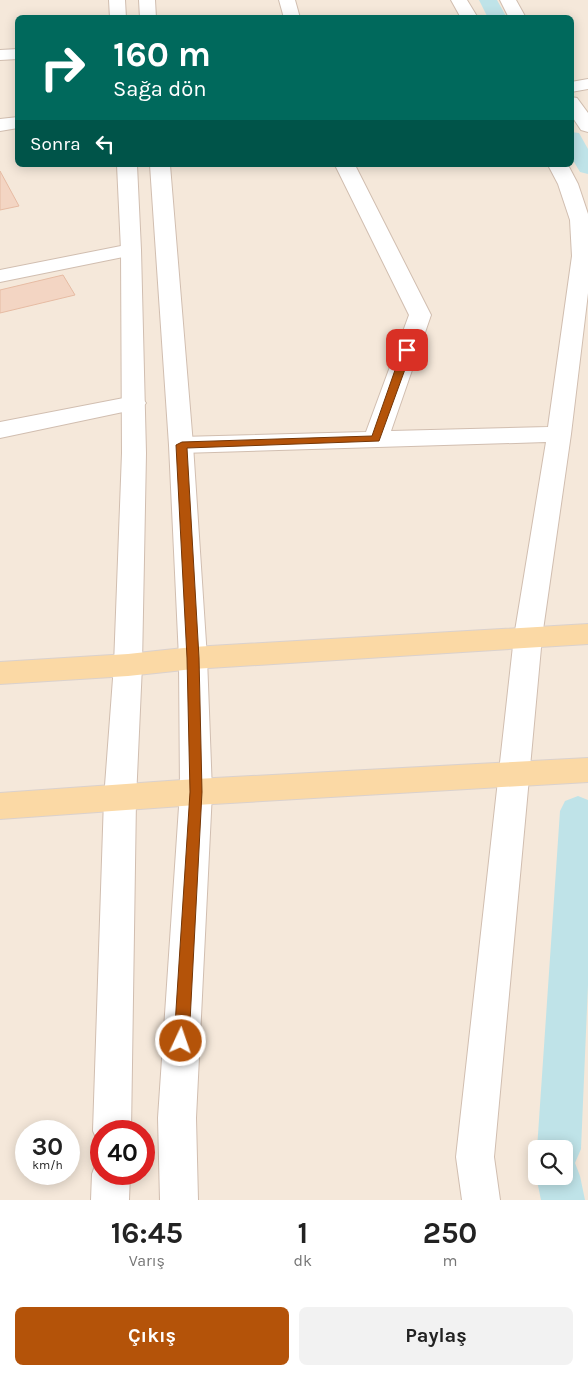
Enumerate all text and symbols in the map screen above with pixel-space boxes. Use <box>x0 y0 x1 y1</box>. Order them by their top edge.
text: 160 m <box>113 34 211 75</box>
icon: right <box>30 35 95 100</box>
text: Sağa dön <box>113 76 207 102</box>
icon: left <box>91 130 119 158</box>
text: Sonra <box>30 133 81 155</box>
pin <box>386 329 428 371</box>
icon: arrive <box>393 336 421 364</box>
position arrow <box>154 1014 206 1066</box>
speed limit sign: 40 <box>90 1120 155 1185</box>
text: 30 <box>32 1132 63 1161</box>
map controls <box>528 1140 573 1185</box>
button: search <box>528 1140 573 1185</box>
text: km/h <box>32 1158 63 1172</box>
text: 16:45 <box>111 1215 183 1251</box>
text: 1 <box>297 1215 308 1251</box>
text: 250 <box>423 1215 477 1251</box>
text: Varış <box>129 1251 165 1270</box>
text: dk <box>294 1251 312 1270</box>
text: m <box>443 1251 458 1270</box>
button: Çıkış <box>15 1307 289 1365</box>
button: Paylaş <box>299 1307 573 1365</box>

